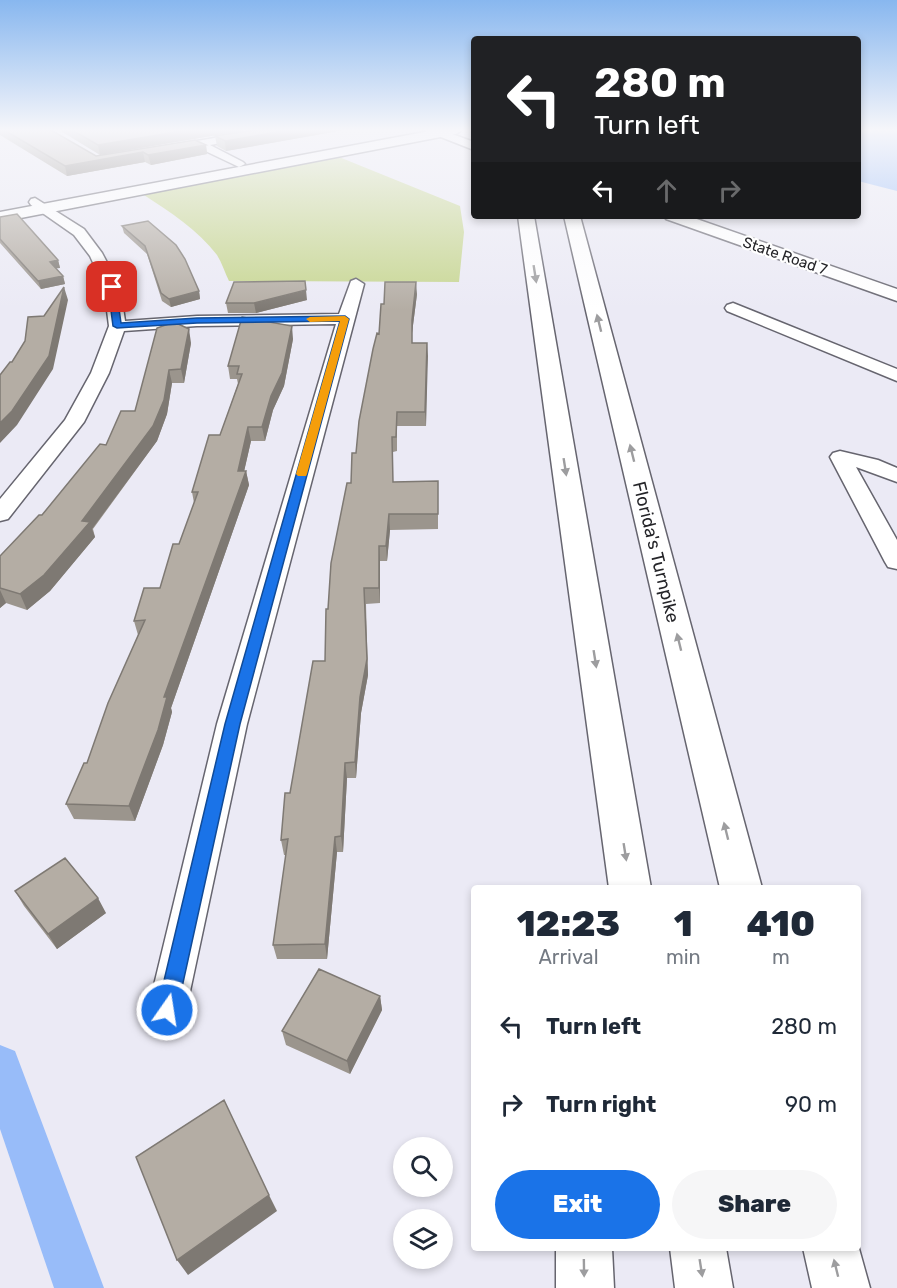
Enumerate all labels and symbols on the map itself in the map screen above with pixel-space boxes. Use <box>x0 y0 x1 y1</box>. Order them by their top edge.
street label: State Road 7 <box>740 233 830 279</box>
pin <box>86 261 137 312</box>
one-way arrow <box>531 264 540 283</box>
one-way arrow <box>594 314 604 333</box>
one-way arrow <box>626 444 636 462</box>
one-way arrow <box>561 457 570 476</box>
street label: Florida's Turnpike <box>628 479 684 625</box>
one-way arrow <box>674 633 683 651</box>
one-way arrow <box>591 650 600 669</box>
one-way arrow <box>721 822 731 840</box>
one-way arrow <box>620 843 629 862</box>
position arrow <box>135 978 199 1042</box>
one-way arrow <box>580 1259 589 1278</box>
one-way arrow <box>696 1259 705 1278</box>
one-way arrow <box>830 1259 840 1277</box>

